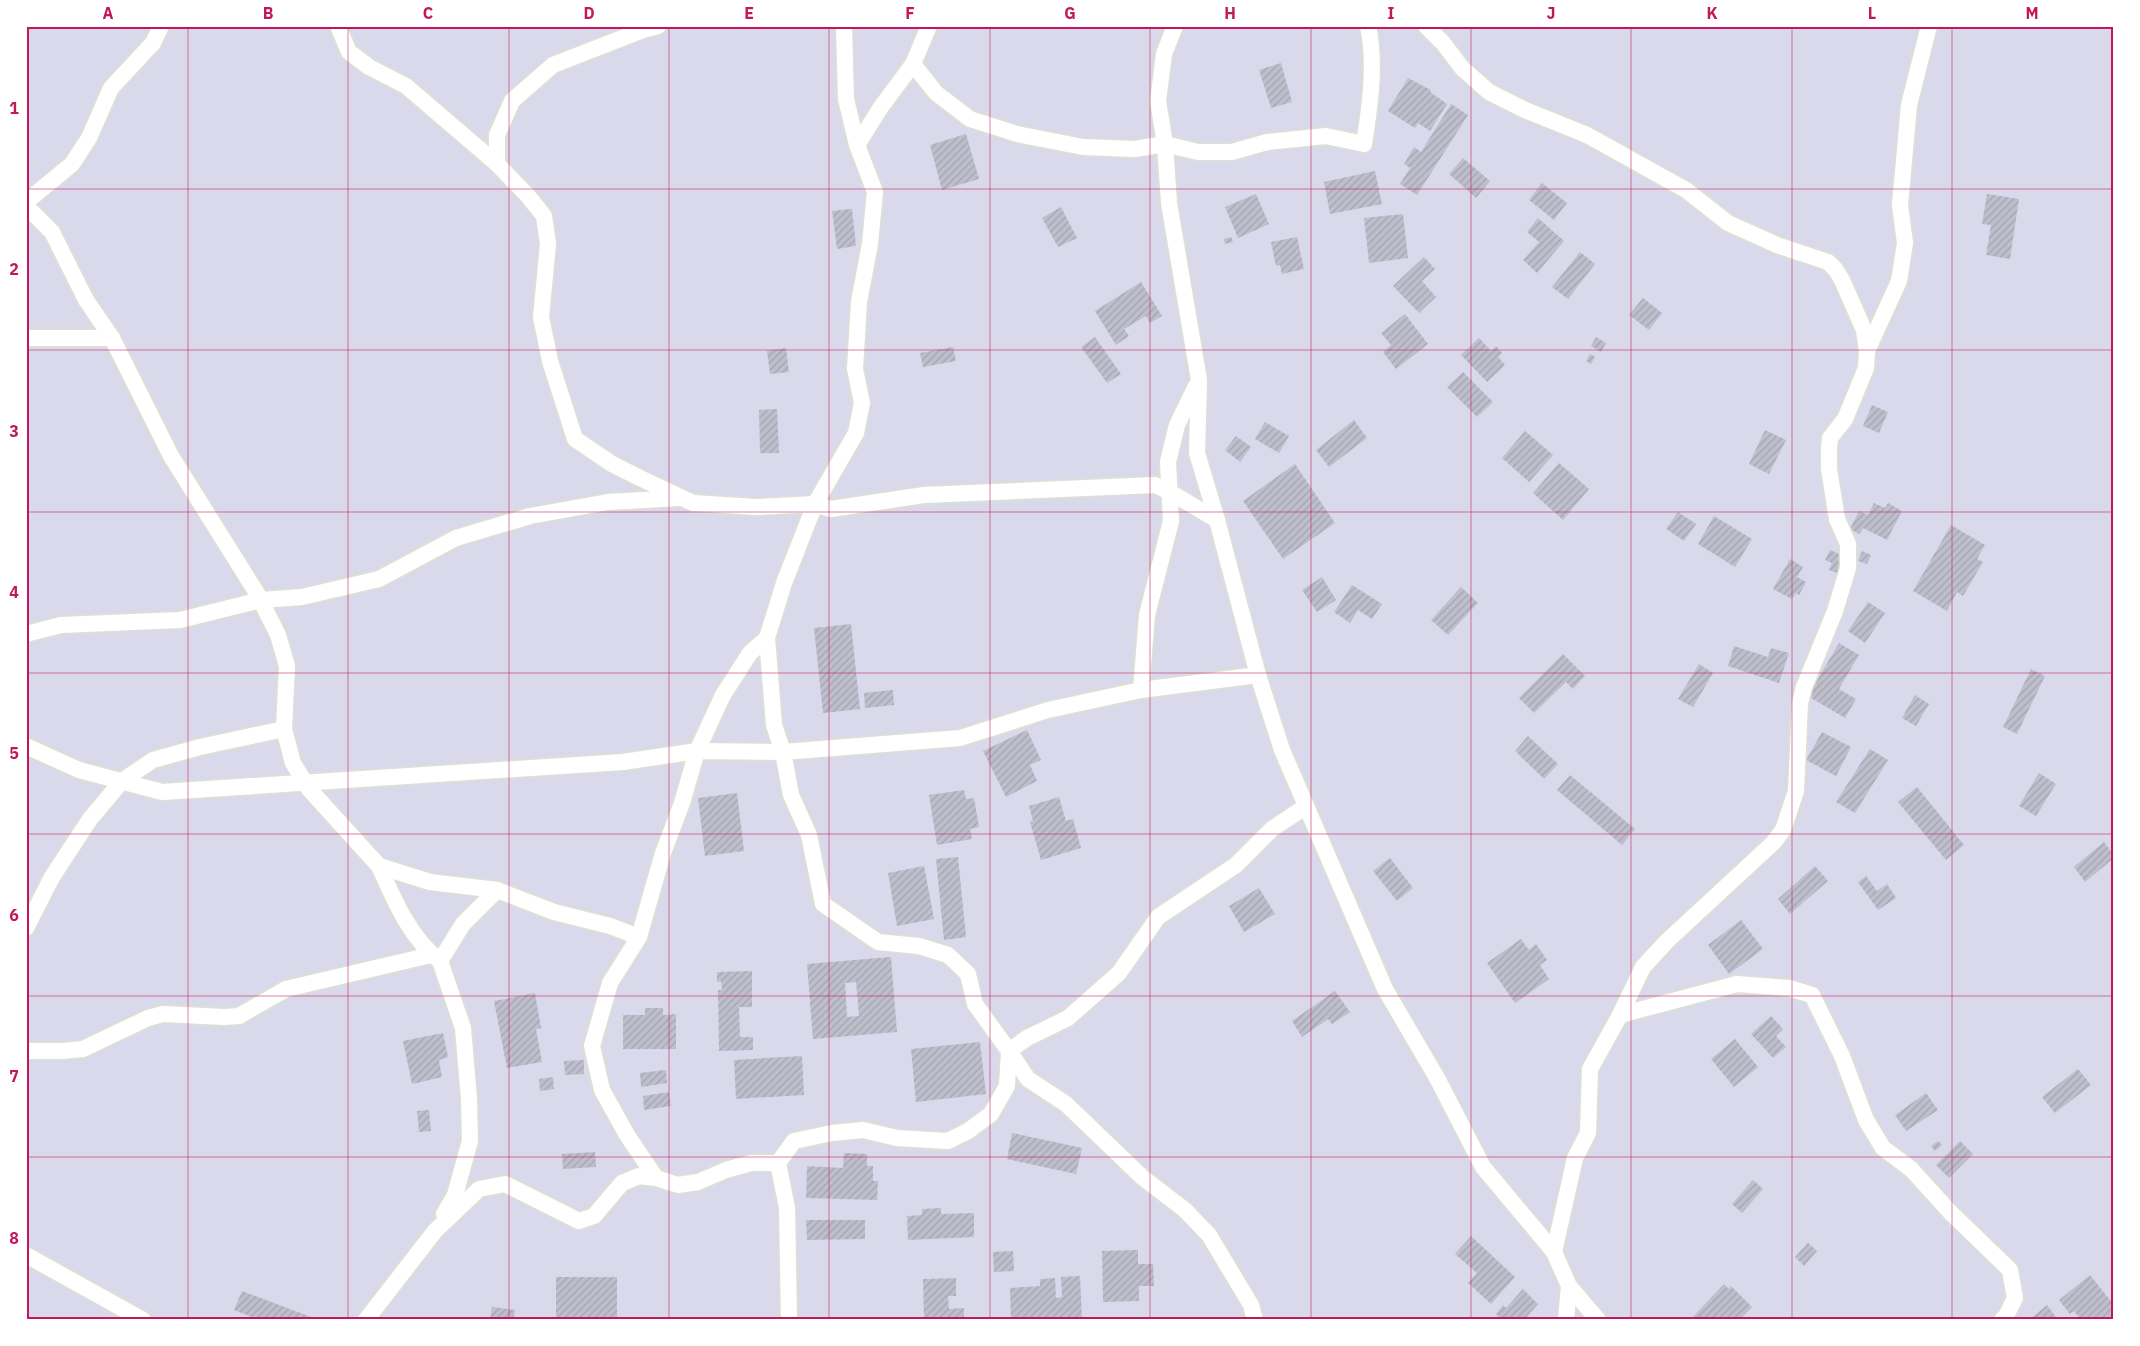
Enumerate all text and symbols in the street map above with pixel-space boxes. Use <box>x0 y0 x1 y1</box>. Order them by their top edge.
text: A <box>103 3 114 23</box>
text: B <box>263 3 274 23</box>
text: C <box>423 3 433 23</box>
text: D <box>583 3 595 23</box>
text: E <box>744 3 754 23</box>
text: F <box>905 3 915 23</box>
text: G <box>1064 3 1076 23</box>
text: H <box>1224 3 1236 23</box>
text: I <box>1388 3 1395 23</box>
text: J <box>1547 3 1555 23</box>
text: K <box>1706 3 1718 23</box>
text: L <box>1868 3 1876 23</box>
text: M <box>2025 3 2039 23</box>
text: 1 <box>9 98 19 118</box>
text: 2 <box>9 259 19 279</box>
text: 3 <box>9 421 19 441</box>
text: 4 <box>9 582 19 602</box>
text: 5 <box>9 743 19 763</box>
text: 6 <box>9 905 19 925</box>
text: 7 <box>9 1066 19 1086</box>
text: 8 <box>9 1228 19 1248</box>

